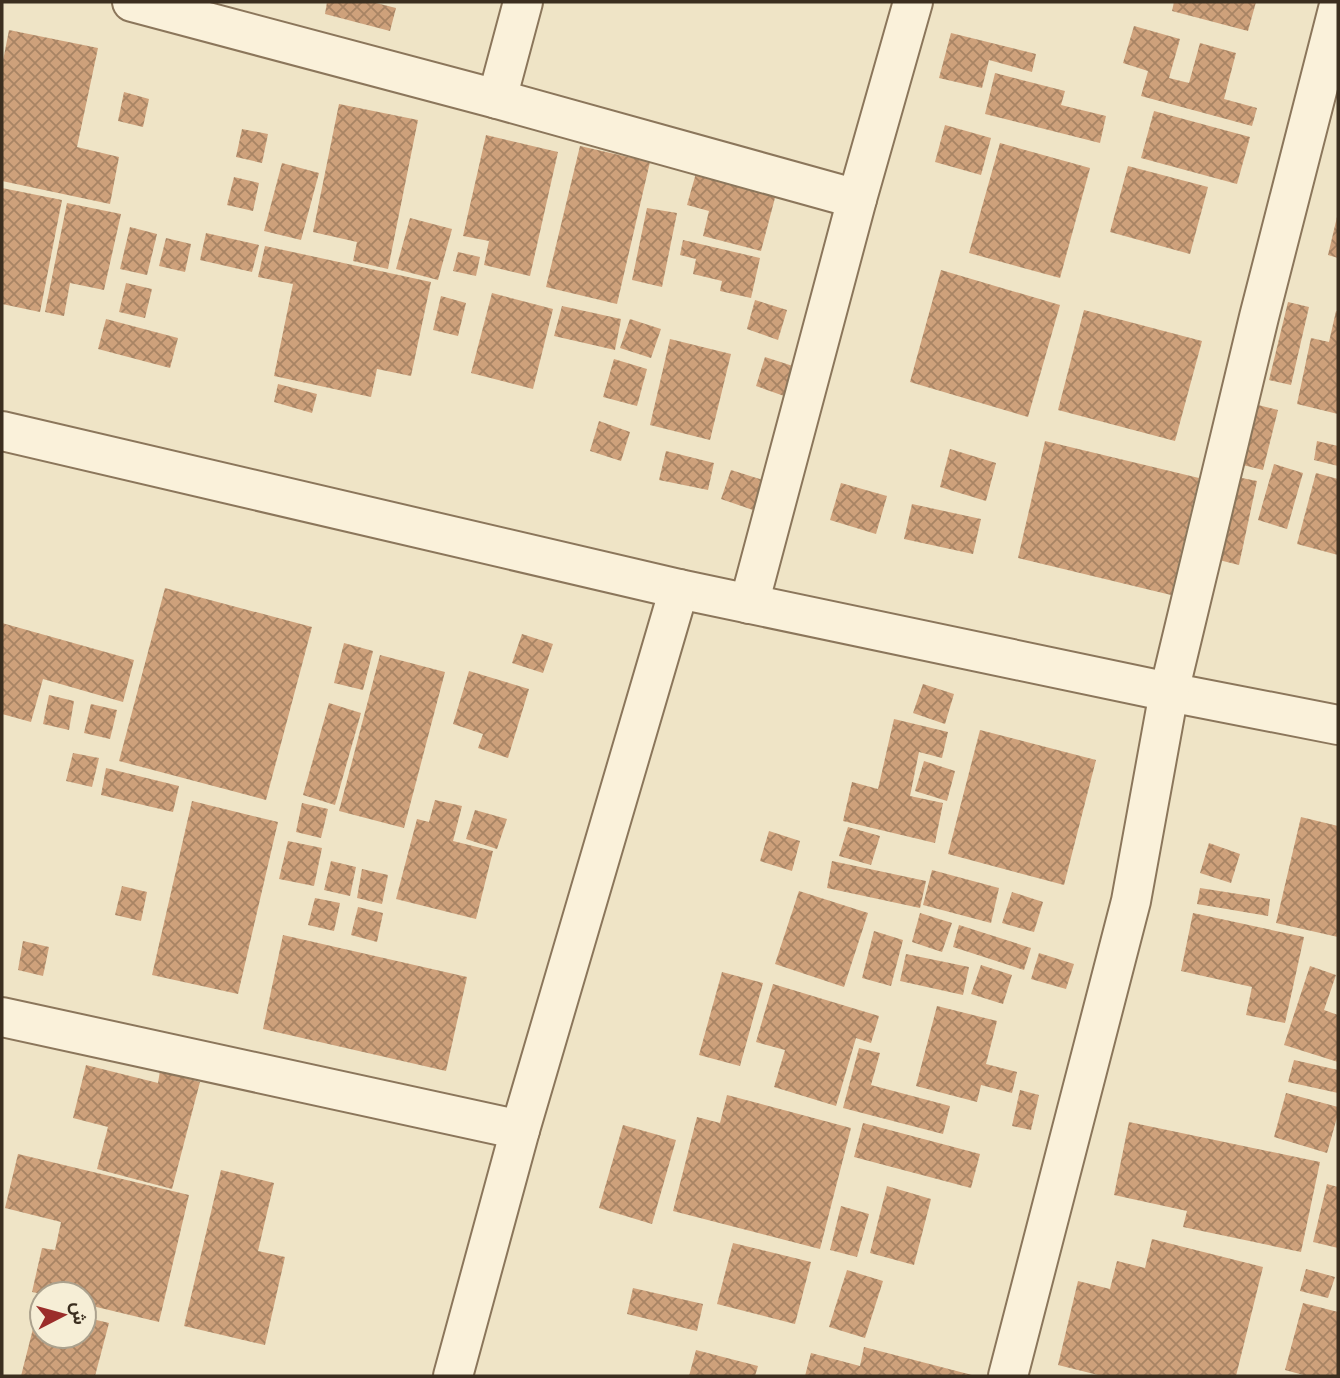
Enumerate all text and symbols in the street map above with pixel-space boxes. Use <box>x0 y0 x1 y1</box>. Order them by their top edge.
north arrow <box>28 1280 98 1350</box>
text: ش <box>67 1301 92 1326</box>

